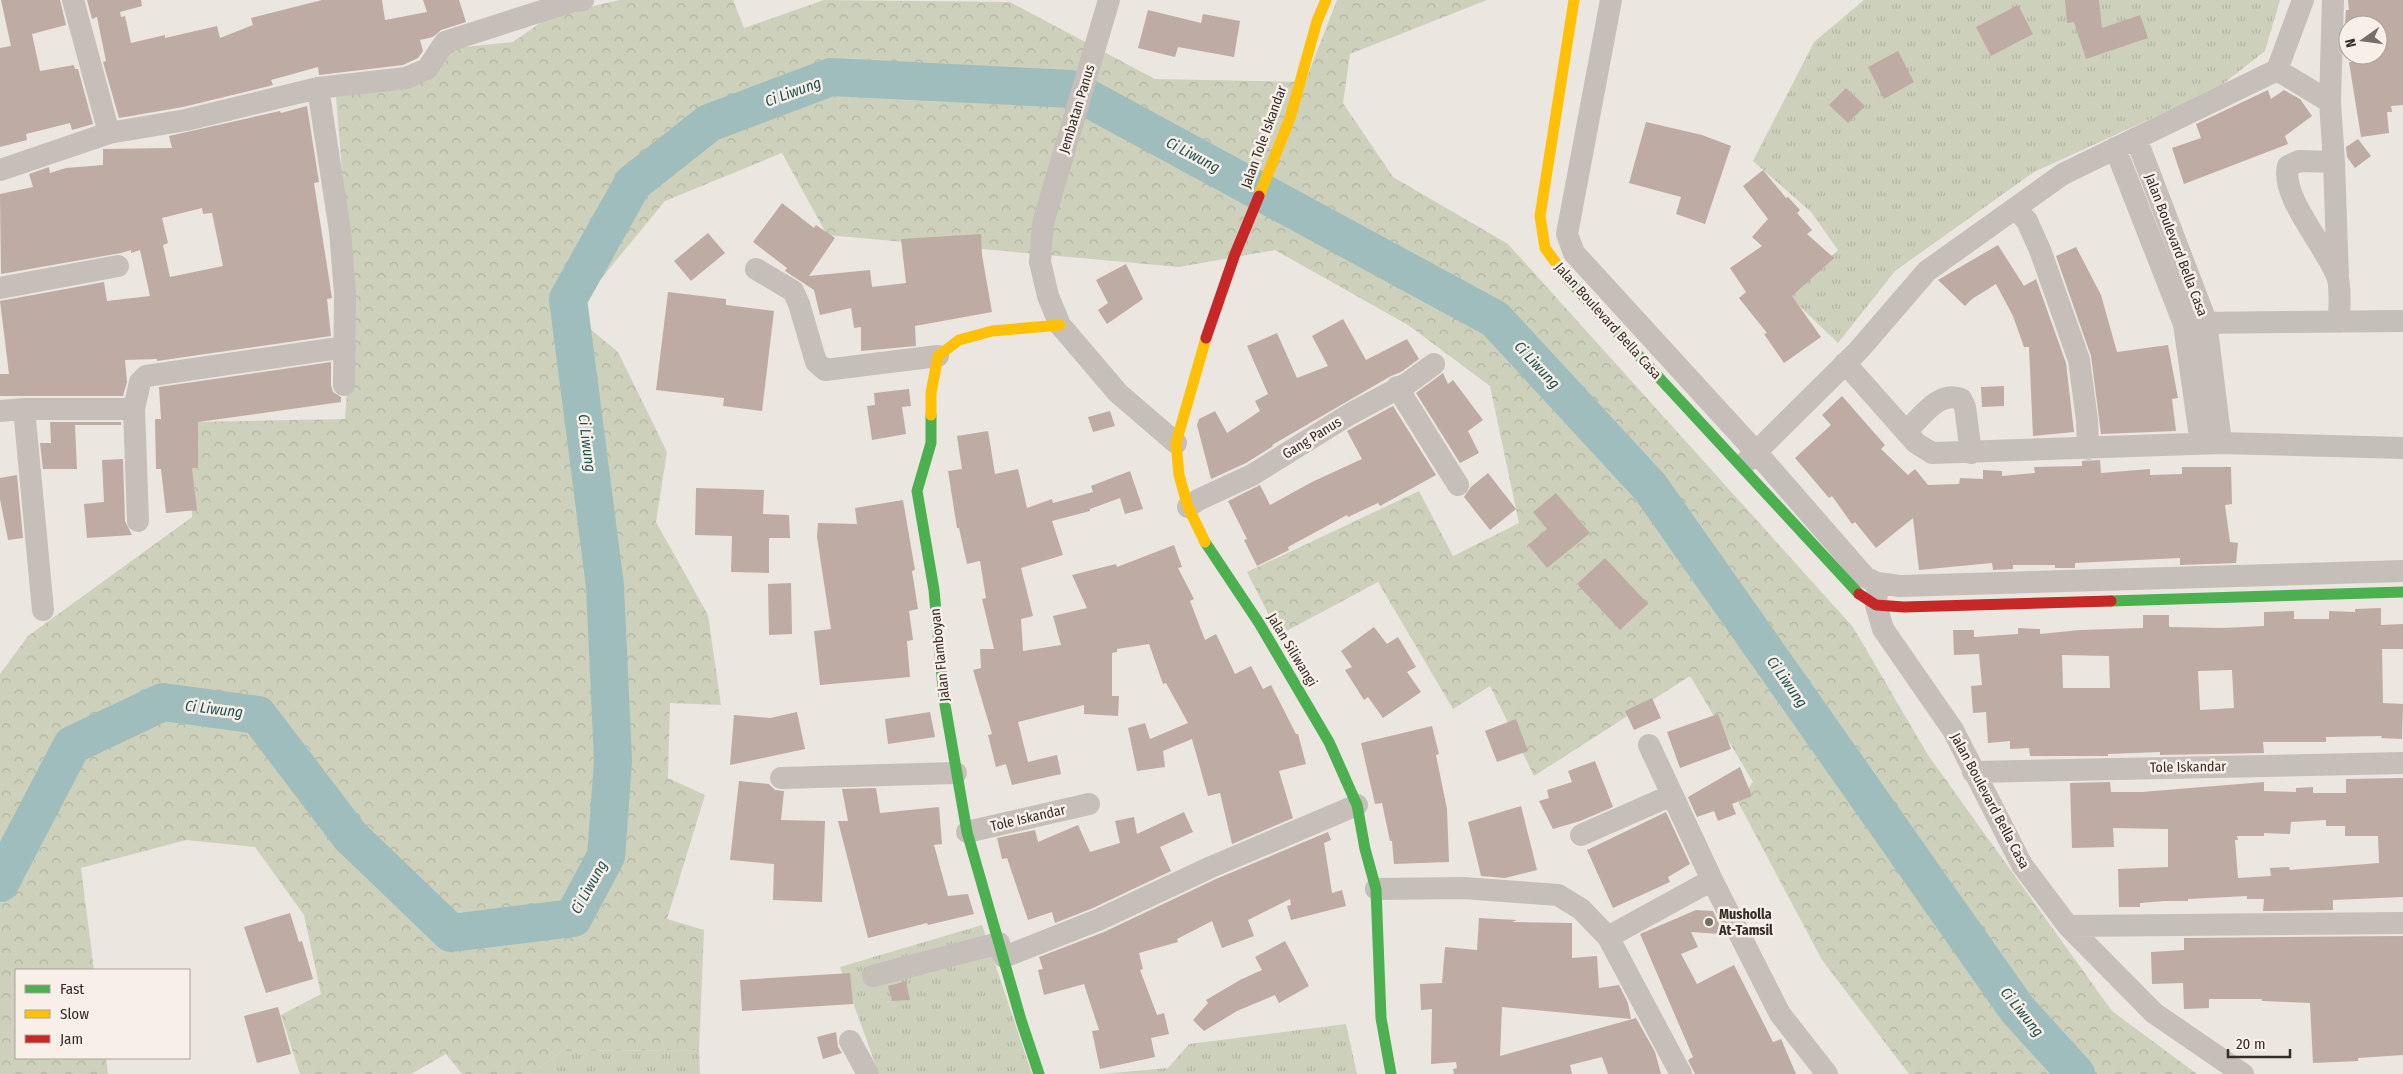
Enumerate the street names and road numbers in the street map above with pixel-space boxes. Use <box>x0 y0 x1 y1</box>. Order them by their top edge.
street label: Jembatan Panus <box>1055 63 1099 155</box>
street label: Jalan Tole Iskandar <box>1238 83 1291 191</box>
street label: Jalan Boulevard Bella Casa <box>2141 171 2211 319</box>
street label: Jalan Boulevard Bella Casa <box>1551 259 1665 383</box>
street label: Gang Panus <box>1279 413 1345 463</box>
street label: Jalan Flamboyan <box>927 607 953 703</box>
street label: Jalan Siliwangi <box>1263 610 1321 690</box>
street label: Jalan Boulevard Bella Casa <box>1947 730 2033 872</box>
street label: Tole Iskandar <box>2150 758 2226 776</box>
street label: Tole Iskandar <box>989 801 1067 835</box>

